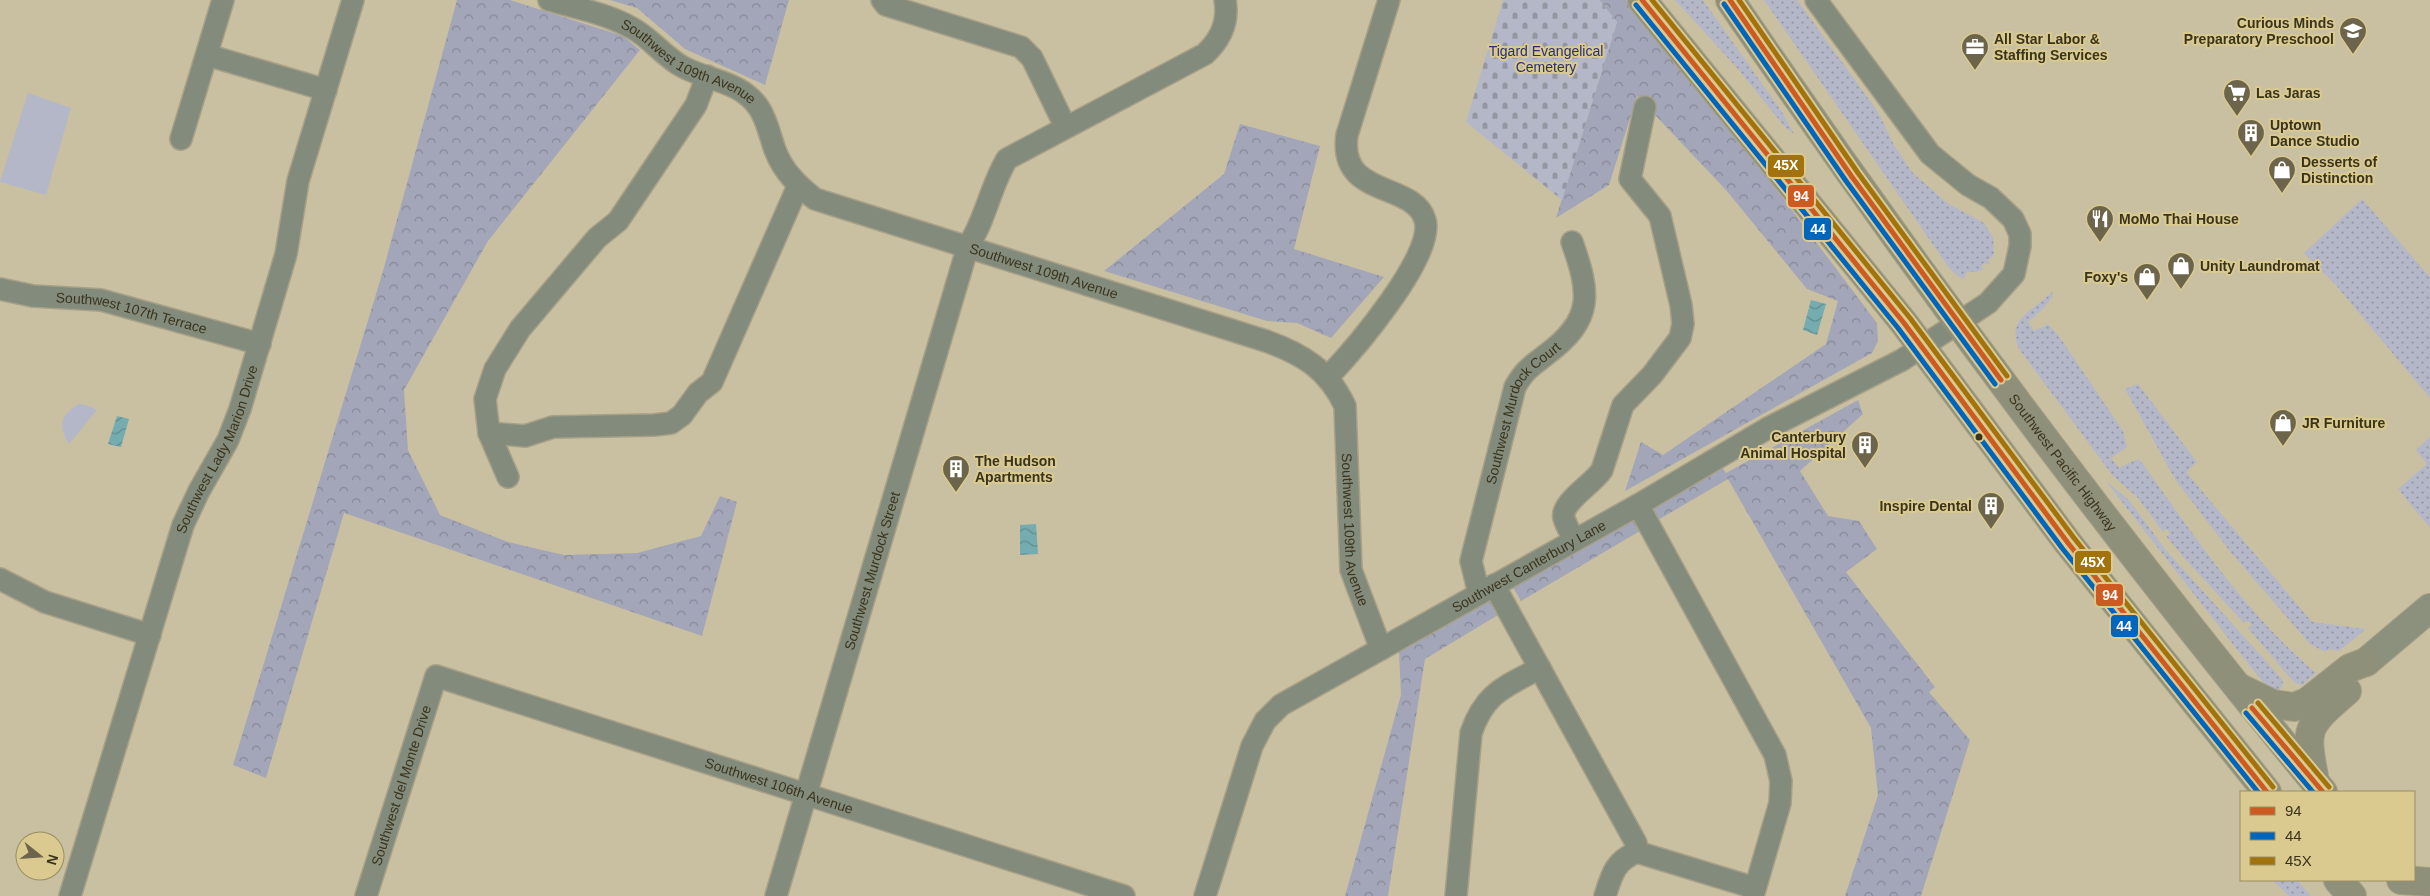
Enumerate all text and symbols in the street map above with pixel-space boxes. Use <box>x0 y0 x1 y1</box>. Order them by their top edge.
place label: Curious Minds Preparatory Preschool <box>2184 15 2334 47</box>
street label: Southwest 109th Avenue <box>619 16 759 107</box>
school or university icon: Curious Minds Preparatory Preschool <box>2338 16 2368 55</box>
place label: All Star Labor & Staffing Services <box>1994 31 2108 63</box>
office icon: All Star Labor & Staffing Services <box>1960 32 1990 71</box>
park label: Tigard Evangelical Cemetery <box>1489 43 1603 75</box>
supermarket icon: Las Jaras <box>2222 78 2252 117</box>
place label: Las Jaras <box>2256 85 2321 101</box>
place label: Uptown Dance Studio <box>2270 117 2359 149</box>
building icon: Uptown Dance Studio <box>2236 118 2266 157</box>
line badge: 45X <box>1767 154 1805 178</box>
place label: Desserts of Distinction <box>2301 154 2378 186</box>
shop icon: Desserts of Distinction <box>2267 155 2297 194</box>
text: 45X <box>1774 157 1799 173</box>
line badge: 94 <box>1787 184 1815 208</box>
text: 94 <box>1793 188 1809 204</box>
restaurant icon: MoMo Thai House <box>2085 204 2115 243</box>
place label: MoMo Thai House <box>2119 211 2239 227</box>
line badge: 44 <box>1803 217 1832 241</box>
text: 44 <box>1810 221 1826 237</box>
street label: Southwest 109th Avenue <box>968 240 1120 302</box>
shop icon: Unity Laundromat <box>2166 251 2196 290</box>
place label: Unity Laundromat <box>2200 258 2320 274</box>
shop icon: Foxy's <box>2132 262 2162 301</box>
place label: Foxy's <box>2084 269 2128 285</box>
street label: Southwest 107th Terrace <box>55 289 209 337</box>
street label: Southwest Murdock Court <box>1483 339 1564 486</box>
street label: Southwest Lady Marion Drive <box>173 363 261 535</box>
street label: Southwest Pacific Highway <box>2006 391 2120 534</box>
shop icon: JR Furniture <box>2268 408 2298 447</box>
place label: JR Furniture <box>2302 415 2385 431</box>
place label: Canterbury Animal Hospital <box>1740 429 1846 461</box>
building icon: Canterbury Animal Hospital <box>1850 430 1880 469</box>
unlabelled marker <box>1974 432 1984 442</box>
place label: The Hudson Apartments <box>975 453 1056 485</box>
street label: Southwest 109th Avenue <box>1339 453 1372 608</box>
building icon: The Hudson Apartments <box>941 454 971 493</box>
street label: Southwest Murdock Street <box>841 490 903 652</box>
building icon: Inspire Dental <box>1976 491 2006 530</box>
place label: Inspire Dental <box>1879 498 1972 514</box>
street label: Southwest Canterbury Lane <box>1449 517 1609 616</box>
line badge: 45X <box>2074 550 2112 574</box>
text: 45X <box>2081 554 2106 570</box>
line badge: 94 <box>2095 583 2124 607</box>
text: 94 <box>2102 587 2118 603</box>
line badge: 44 <box>2110 614 2139 638</box>
text: 44 <box>2116 618 2132 634</box>
street label: Southwest del Monte Drive <box>368 703 434 868</box>
street label: Southwest 106th Avenue <box>703 754 855 817</box>
legend <box>2240 791 2415 881</box>
text: 94 <box>2285 802 2302 819</box>
text: 44 <box>2285 827 2302 844</box>
north arrow <box>15 831 65 881</box>
text: 45X <box>2285 852 2312 869</box>
text: N <box>43 853 62 867</box>

